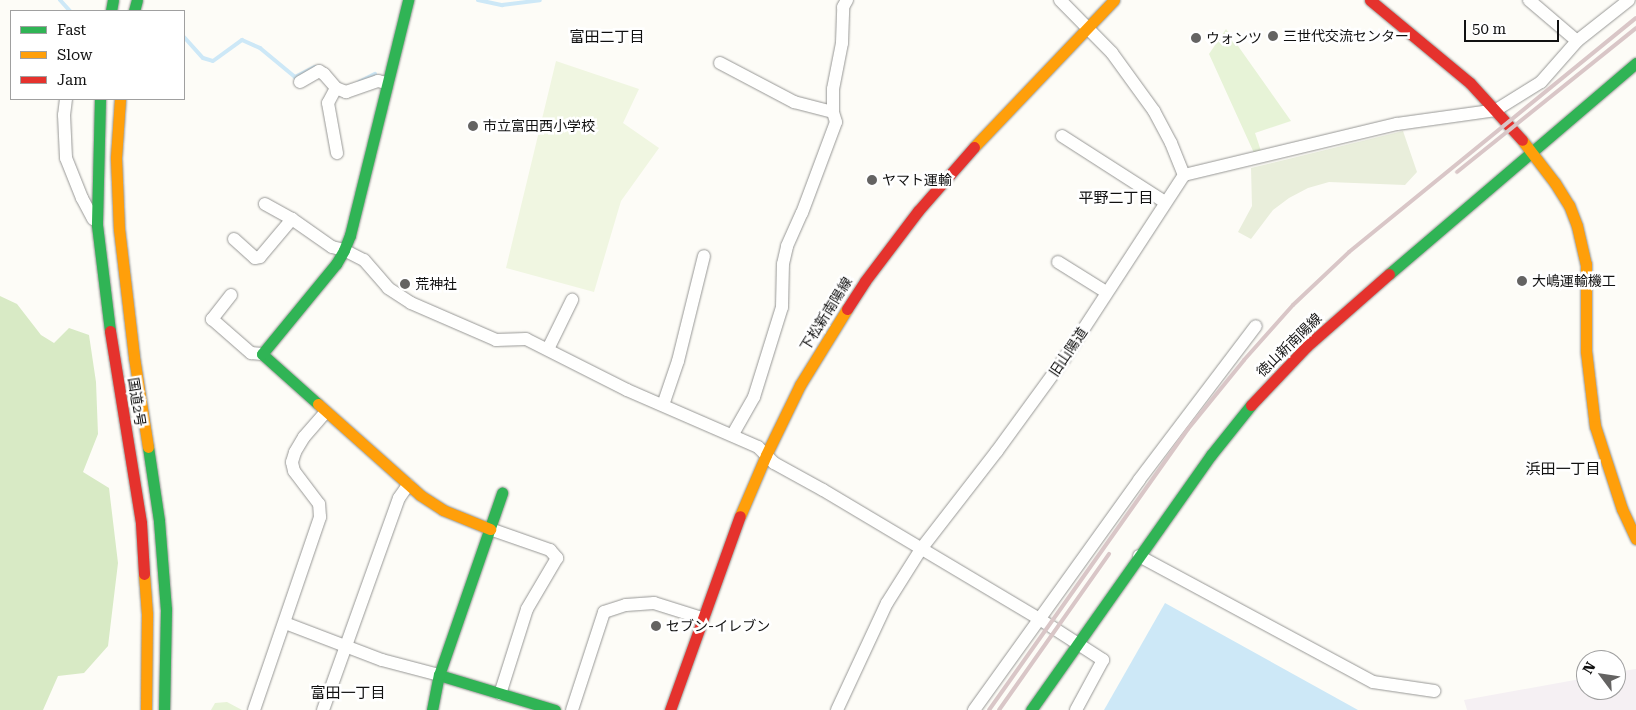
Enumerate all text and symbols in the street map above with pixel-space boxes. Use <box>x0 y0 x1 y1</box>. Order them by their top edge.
legend <box>10 10 185 100</box>
scale bar <box>1466 10 1561 42</box>
text: 50 m <box>1472 20 1506 38</box>
text: Fast <box>57 21 86 39</box>
place label: 三世代交流センター <box>1283 28 1409 44</box>
district label: 富田二丁目 <box>570 29 644 47</box>
place label: ウォンツ <box>1206 30 1262 46</box>
marker: 三世代交流センター <box>1267 30 1279 42</box>
marker: ウォンツ <box>1190 32 1202 44</box>
text: Slow <box>57 46 92 64</box>
text: Jam <box>57 71 87 89</box>
place label: 市立富田西小学校 <box>483 118 595 134</box>
marker: 市立富田西小学校 <box>467 120 479 132</box>
place label: ヤマト運輸 <box>882 172 952 188</box>
marker: ヤマト運輸 <box>866 174 878 186</box>
district label: 平野二丁目 <box>1079 190 1153 208</box>
place label: 大嶋運輸機工 <box>1532 273 1616 289</box>
street label: 下松新南陽線 <box>797 274 855 354</box>
marker: 大嶋運輸機工 <box>1516 275 1528 287</box>
place label: 荒神社 <box>415 276 457 292</box>
marker: 荒神社 <box>399 278 411 290</box>
street label: 徳山新南陽線 <box>1253 310 1325 380</box>
street label: 旧山陽道 <box>1045 324 1091 380</box>
street label: 国道2号 <box>125 376 149 428</box>
district label: 浜田一丁目 <box>1526 461 1600 479</box>
place label: セブン-イレブン <box>666 618 770 634</box>
marker: セブン-イレブン <box>650 620 662 632</box>
north arrow <box>1576 650 1626 700</box>
text: N <box>1579 659 1599 677</box>
district label: 富田一丁目 <box>311 685 385 703</box>

